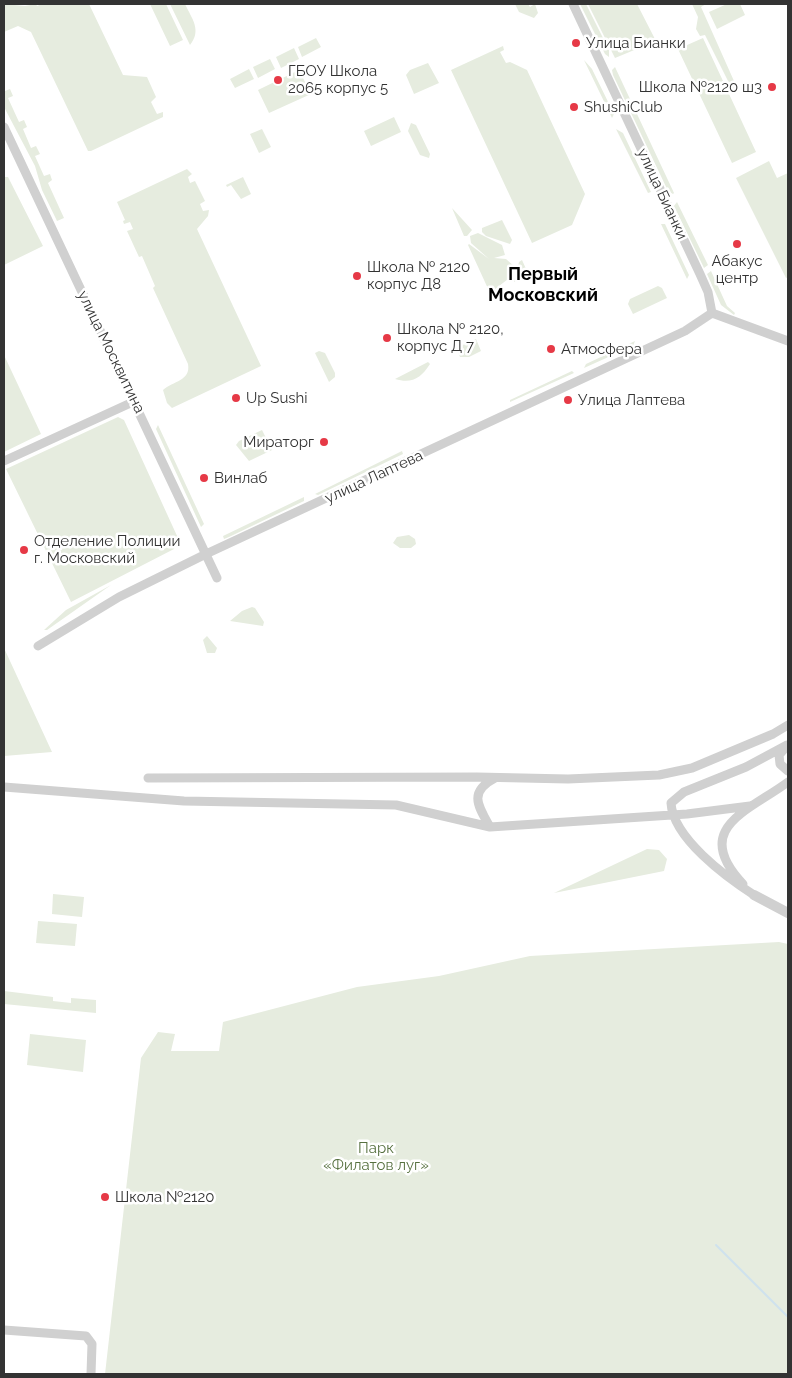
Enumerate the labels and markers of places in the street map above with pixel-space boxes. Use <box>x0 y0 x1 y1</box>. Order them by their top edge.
place label: Улица Бианки <box>586 34 686 52</box>
marker: Улица Бианки <box>570 37 582 49</box>
place label: ГБОУ Школа 2065 корпус 5 <box>288 62 388 97</box>
marker: ГБОУ Школа 2065 корпус 5 <box>272 74 284 86</box>
place label: Школа №2120 ш3 <box>639 78 762 96</box>
marker: Школа №2120 ш3 <box>766 81 778 93</box>
place label: ShushiClub <box>584 98 663 116</box>
marker: ShushiClub <box>568 101 580 113</box>
marker: Абакус центр <box>731 238 743 250</box>
place label: Абакус центр <box>711 252 763 287</box>
place label: Школа № 2120 корпус Д8 <box>367 258 470 293</box>
marker: Школа № 2120 корпус Д8 <box>351 270 363 282</box>
place label: Школа № 2120, корпус Д 7 <box>397 320 504 355</box>
marker: Школа № 2120, корпус Д 7 <box>381 332 393 344</box>
place label: Атмосфера <box>561 340 642 358</box>
marker: Атмосфера <box>545 343 557 355</box>
place label: Up Sushi <box>246 389 308 407</box>
place label: Улица Лаптева <box>578 391 685 409</box>
marker: Up Sushi <box>230 392 242 404</box>
marker: Улица Лаптева <box>562 394 574 406</box>
place label: Мираторг <box>243 433 314 451</box>
marker: Мираторг <box>318 436 330 448</box>
place label: Винлаб <box>214 469 267 487</box>
marker: Винлаб <box>198 472 210 484</box>
place label: Отделение Полиции г. Московский <box>34 532 180 567</box>
marker: Отделение Полиции г. Московский <box>18 544 30 556</box>
place label: Школа №2120 <box>115 1188 214 1206</box>
marker: Школа №2120 <box>99 1191 111 1203</box>

